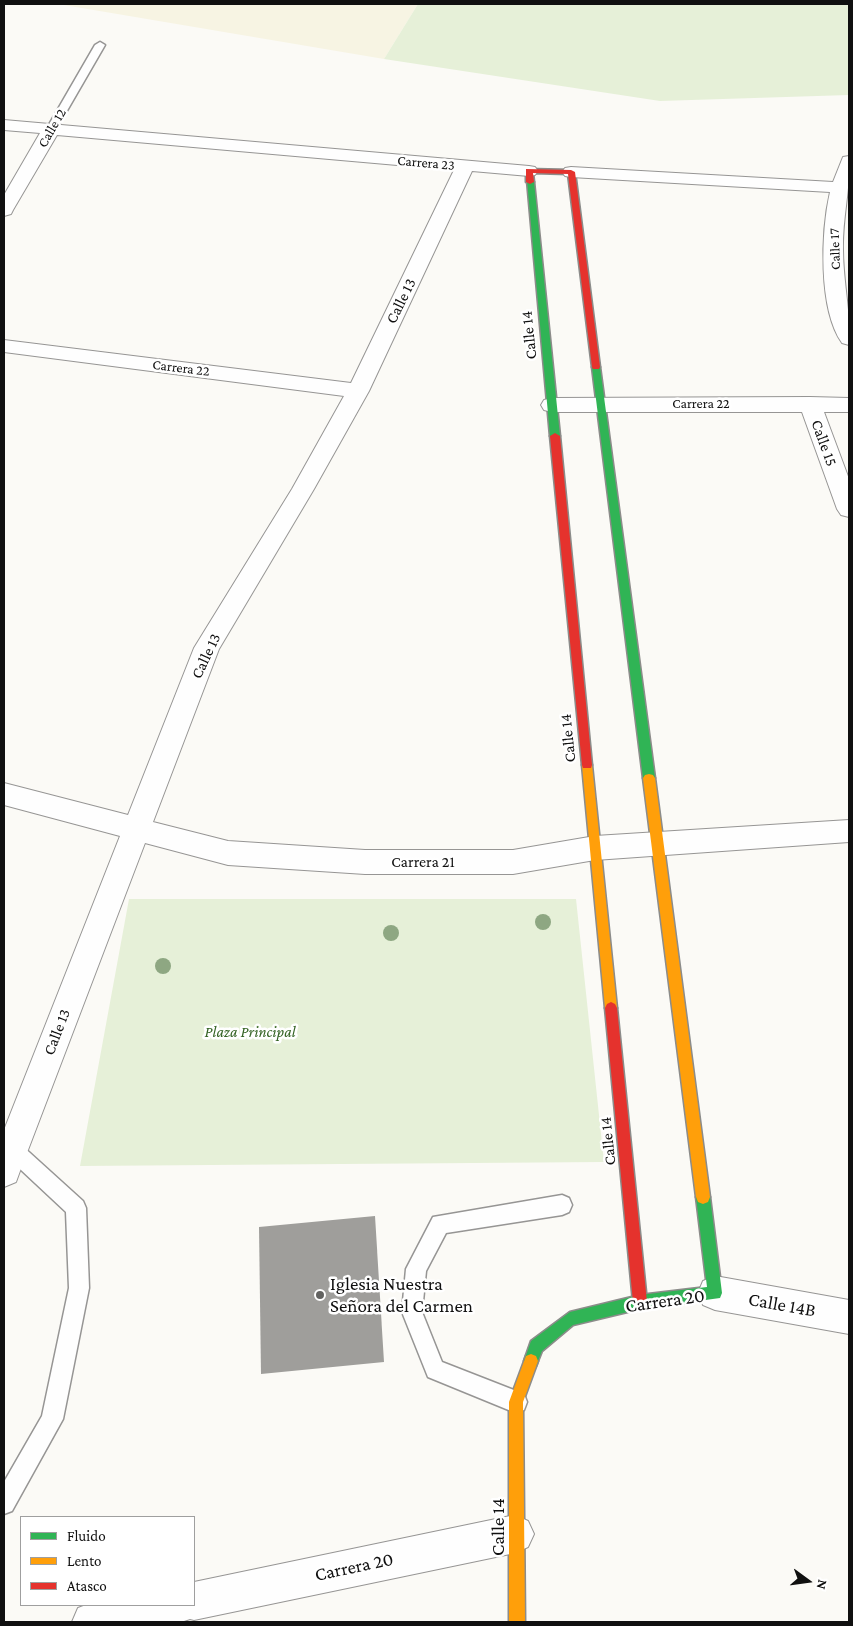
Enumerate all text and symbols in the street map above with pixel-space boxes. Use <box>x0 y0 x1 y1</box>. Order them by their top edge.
street label: Calle 12 <box>34 106 70 150</box>
street label: Carrera 23 <box>397 152 455 174</box>
street label: Calle 17 <box>826 228 844 270</box>
street label: Calle 13 <box>382 275 420 327</box>
street label: Calle 14 <box>517 310 541 360</box>
street label: Carrera 22 <box>151 356 211 380</box>
street label: Carrera 22 <box>672 396 730 412</box>
street label: Calle 15 <box>807 417 841 469</box>
street label: Calle 13 <box>187 630 225 682</box>
street label: Calle 14 <box>556 713 580 763</box>
street label: Carrera 21 <box>391 852 455 872</box>
street label: Calle 13 <box>39 1006 75 1058</box>
park label: Plaza Principal <box>204 1022 296 1042</box>
street label: Calle 14 <box>596 1116 620 1166</box>
place label: Iglesia Nuestra Señora del Carmen <box>330 1273 473 1317</box>
street label: Carrera 20 <box>624 1284 706 1318</box>
street label: Calle 14B <box>746 1288 818 1322</box>
marker: Iglesia Nuestra Señora del Carmen <box>314 1289 326 1301</box>
street label: Calle 14 <box>487 1498 509 1556</box>
legend <box>20 1516 195 1606</box>
text: Fluido <box>67 1528 106 1544</box>
street label: Carrera 20 <box>313 1548 395 1586</box>
text: Lento <box>67 1553 101 1569</box>
north arrow <box>783 1556 833 1606</box>
text: Atasco <box>67 1578 107 1594</box>
text: N <box>814 1578 831 1591</box>

